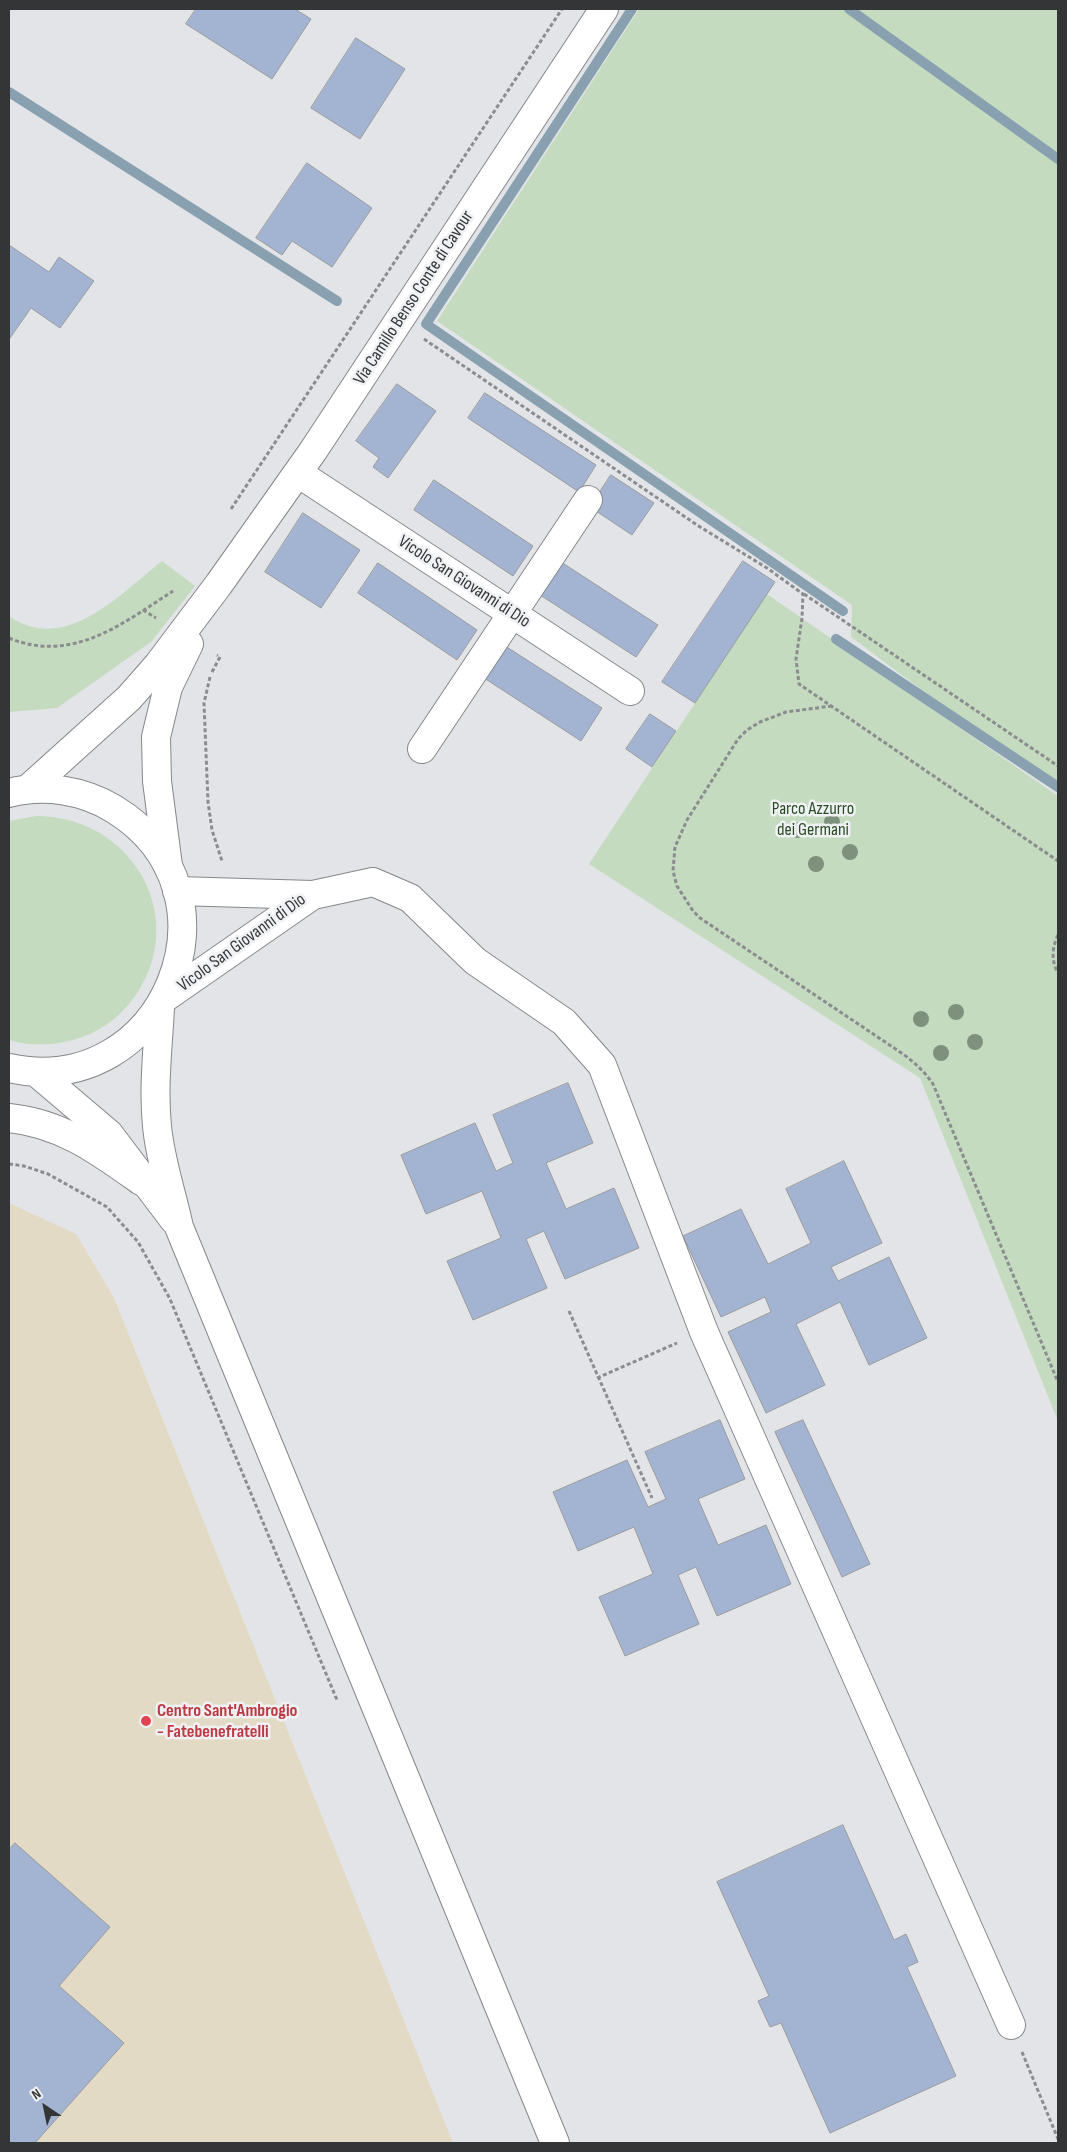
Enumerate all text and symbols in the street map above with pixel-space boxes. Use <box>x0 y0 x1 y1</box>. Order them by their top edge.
street label: Via Camillo Benso Conte di Cavour <box>350 207 478 389</box>
street label: Vicolo San Giovanni di Dio <box>394 531 534 633</box>
park label: Parco Azzurro dei Germani <box>772 798 854 841</box>
street label: Vicolo San Giovanni di Dio <box>174 889 310 997</box>
place label: Centro Sant'Ambrogio - Fatebenefratelli <box>157 1700 297 1742</box>
marker: Centro Sant'Ambrogio - Fatebenefratelli <box>139 1714 153 1728</box>
north arrow <box>20 2082 70 2132</box>
text: N <box>28 2085 44 2103</box>

